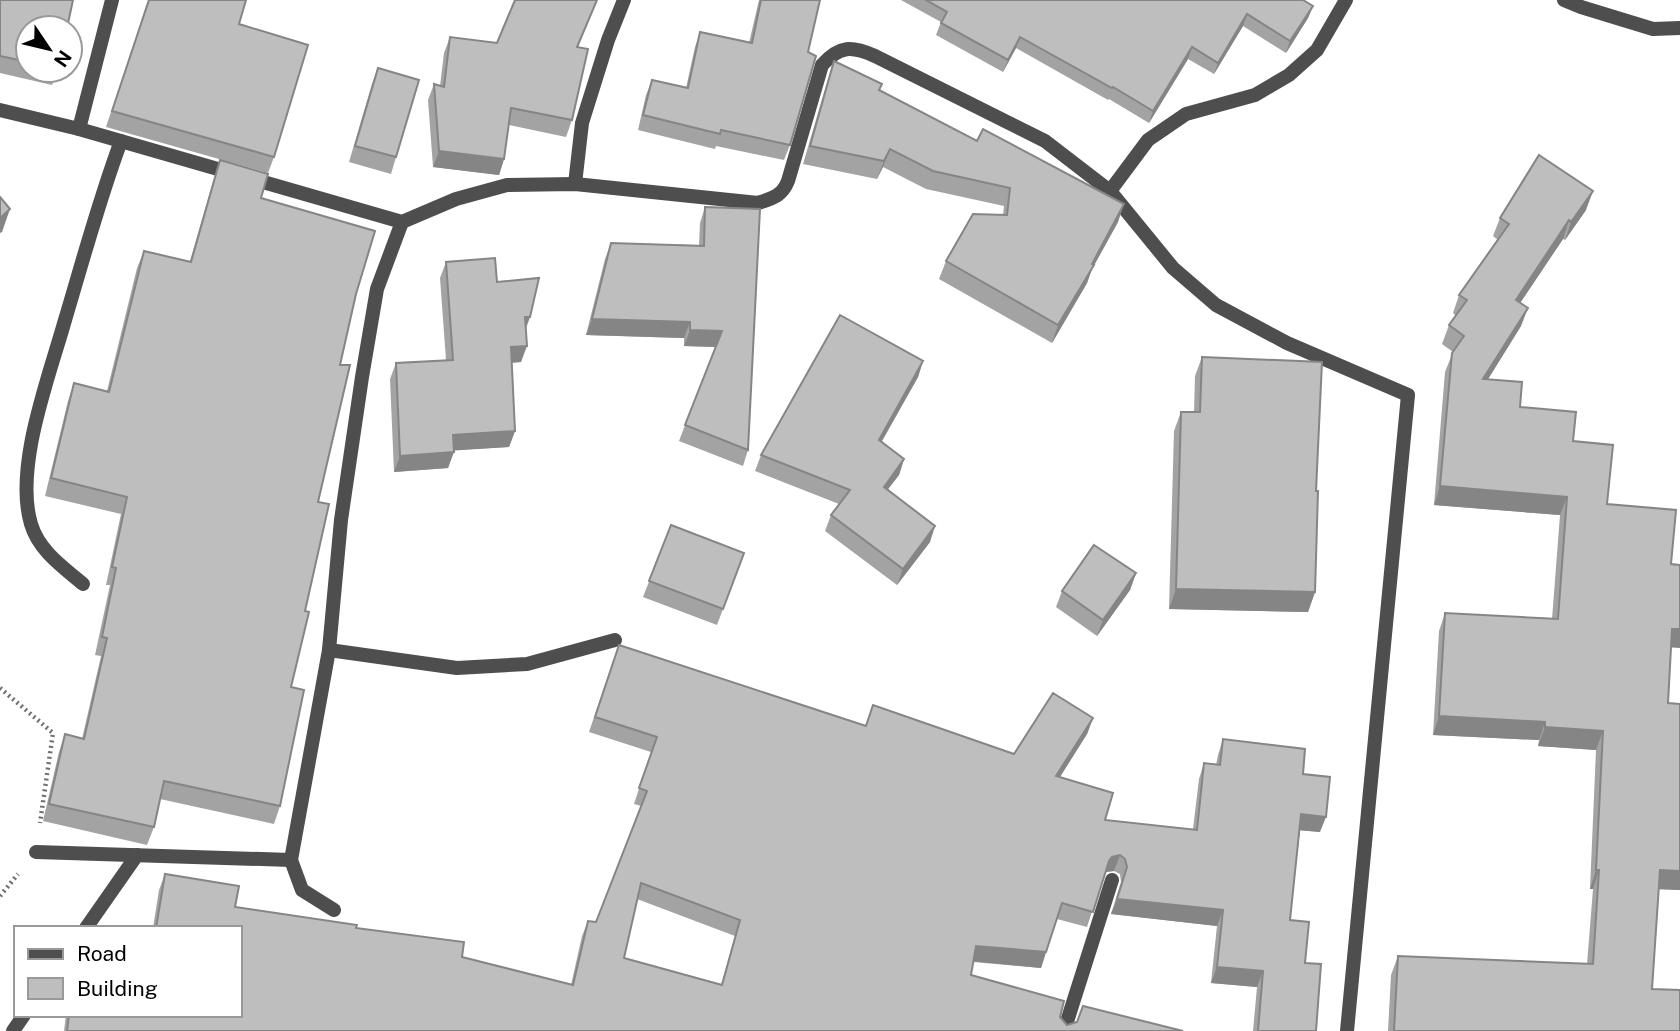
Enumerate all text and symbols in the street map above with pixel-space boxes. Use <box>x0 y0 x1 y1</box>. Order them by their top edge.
north arrow <box>14 14 84 84</box>
text: N <box>50 46 76 71</box>
legend <box>14 926 242 1017</box>
text: Road <box>77 941 127 966</box>
text: Building <box>77 976 158 1001</box>

